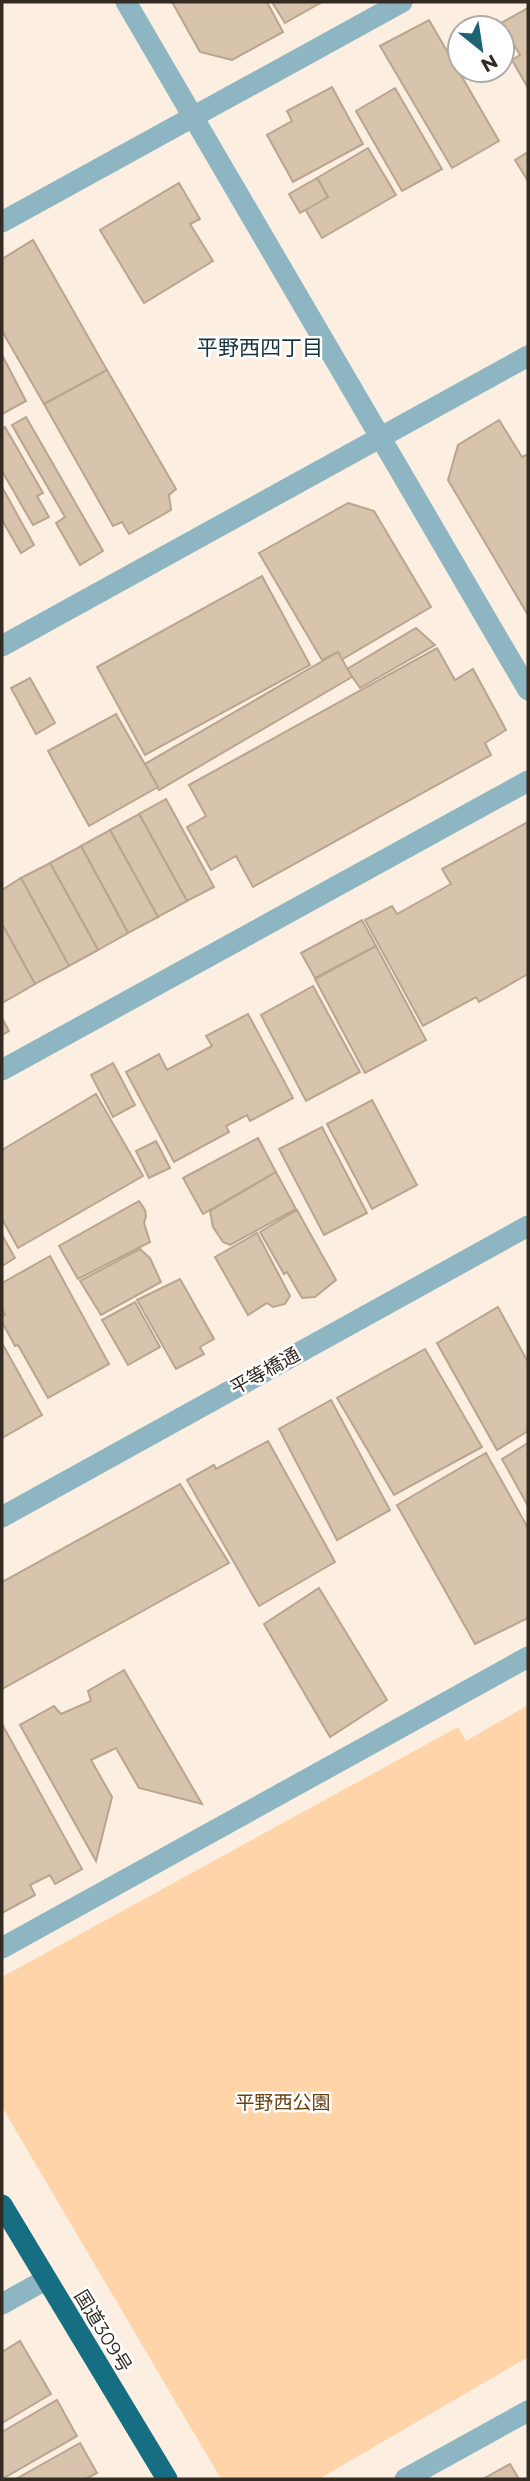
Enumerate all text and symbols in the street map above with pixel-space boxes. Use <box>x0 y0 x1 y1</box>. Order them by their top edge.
north arrow <box>446 14 516 84</box>
text: N <box>477 49 502 77</box>
district label: 平野西四丁目 <box>197 335 323 360</box>
street label: 平等橋通 <box>226 1343 304 1399</box>
park label: 平野西公園 <box>235 2091 331 2114</box>
street label: 国道309号 <box>69 2286 137 2376</box>

